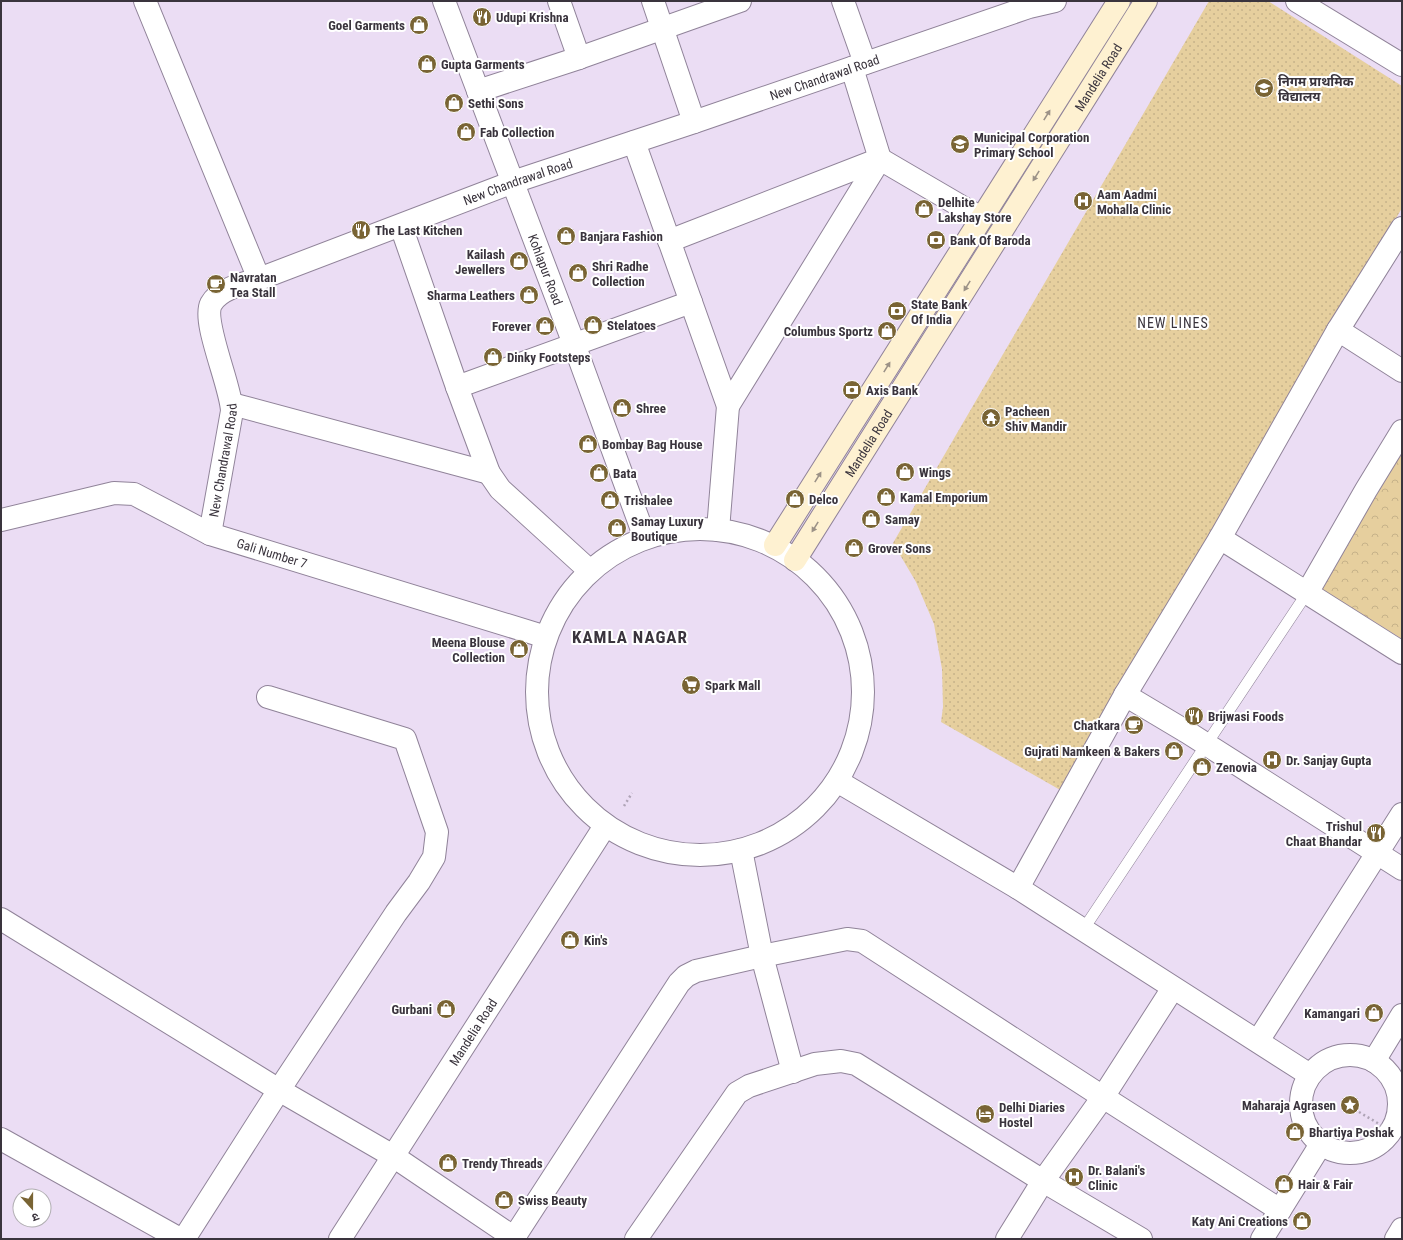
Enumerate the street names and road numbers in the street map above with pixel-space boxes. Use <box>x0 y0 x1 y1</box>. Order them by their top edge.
street label: Mandelia Road <box>1071 41 1125 114</box>
street label: New Chandrawal Road <box>768 51 881 103</box>
street label: New Chandrawal Road <box>461 155 574 208</box>
street label: Kohlapur Road <box>525 232 566 307</box>
street label: New Chandrawal Road <box>206 403 240 518</box>
street label: Mandelia Road <box>842 407 895 479</box>
street label: Gali Number 7 <box>235 535 309 571</box>
street label: Mandelia Road <box>446 996 500 1068</box>

